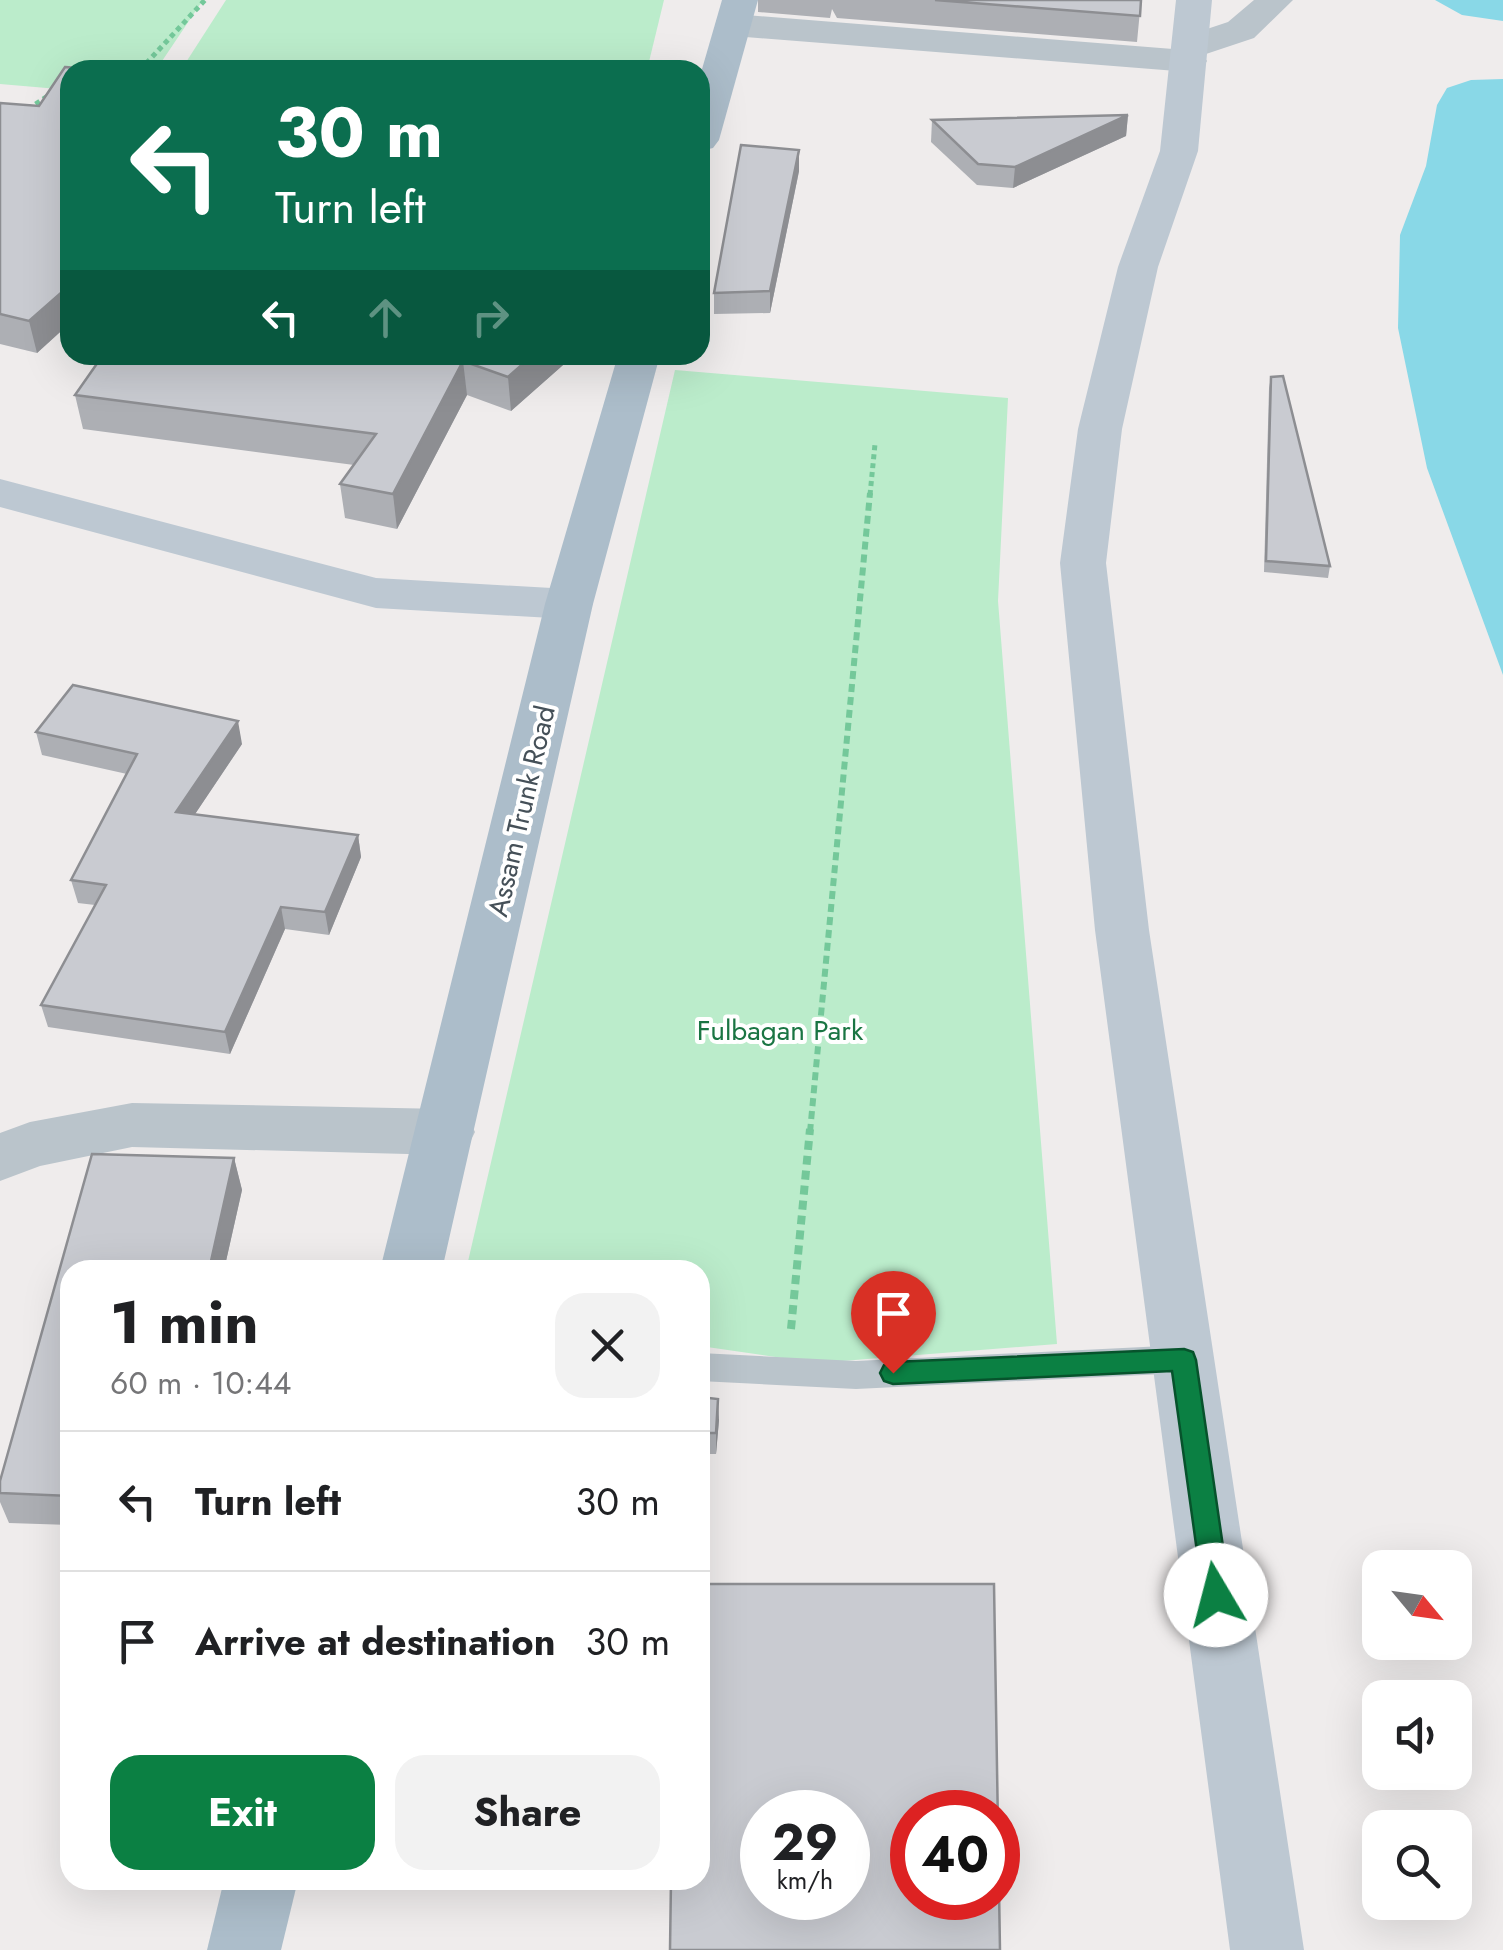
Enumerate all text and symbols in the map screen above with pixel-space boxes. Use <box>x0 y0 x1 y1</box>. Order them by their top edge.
text: 30 m <box>275 82 443 183</box>
icon: left <box>110 100 240 230</box>
text: Turn left <box>275 175 426 240</box>
icon: left <box>253 290 308 345</box>
icon: ahead <box>358 290 413 345</box>
icon: right <box>463 290 518 345</box>
street label: Assam Trunk Road <box>477 701 566 921</box>
park label: Fulbagan Park <box>697 1010 864 1051</box>
pin <box>851 1271 936 1374</box>
text: 1 min <box>110 1279 259 1366</box>
icon: arrive <box>866 1286 921 1341</box>
button: close <box>555 1293 660 1398</box>
text: 60 m · 10:44 <box>110 1360 292 1406</box>
icon: left <box>110 1474 165 1529</box>
text: Turn left <box>195 1474 341 1529</box>
text: 30 m <box>575 1474 660 1529</box>
position arrow <box>1164 1543 1268 1647</box>
north arrow <box>1362 1550 1472 1660</box>
map controls <box>1362 1550 1472 1920</box>
icon: arrive <box>110 1614 165 1669</box>
text: Arrive at destination <box>195 1614 556 1669</box>
text: 30 m <box>586 1614 670 1669</box>
button: sound <box>1362 1680 1472 1790</box>
button: Exit <box>110 1755 375 1870</box>
button: Share <box>395 1755 660 1870</box>
speed limit sign: 40 <box>890 1790 1020 1920</box>
text: 29 <box>772 1806 838 1879</box>
button: search <box>1362 1810 1472 1920</box>
text: km/h <box>777 1862 833 1898</box>

